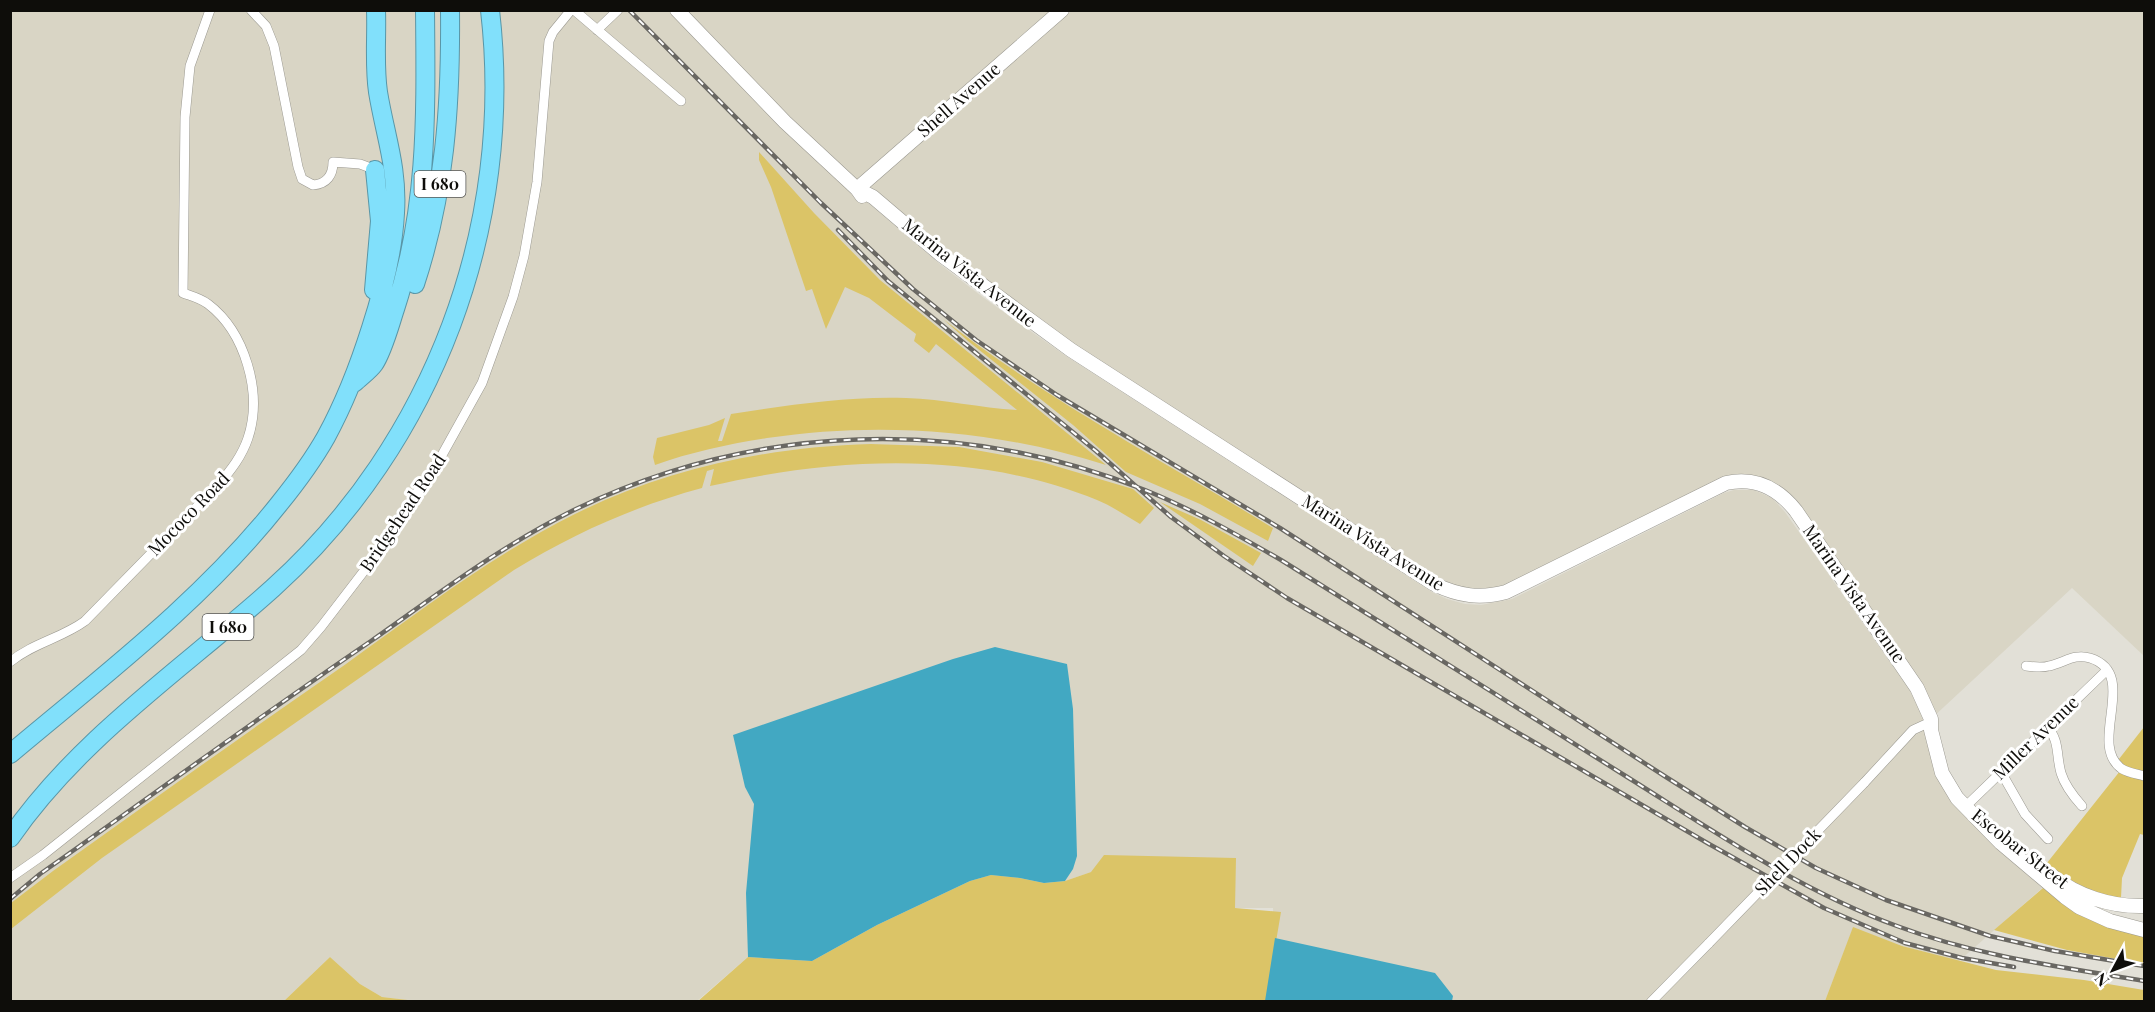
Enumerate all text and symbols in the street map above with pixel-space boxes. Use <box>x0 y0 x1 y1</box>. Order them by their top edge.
street label: Shell Avenue <box>912 56 1005 142</box>
road number: I 680 <box>414 171 466 197</box>
street label: Marina Vista Avenue <box>898 212 1042 332</box>
street label: Bridgehead Road <box>354 448 451 576</box>
street label: Mococo Road <box>142 466 235 560</box>
street label: Marina Vista Avenue <box>1298 489 1449 596</box>
street label: Marina Vista Avenue <box>1798 519 1912 667</box>
road number: I 680 <box>202 614 254 640</box>
street label: Miller Avenue <box>1987 690 2084 784</box>
street label: Escobar Street <box>1967 803 2075 894</box>
street label: Shell Dock <box>1749 822 1826 900</box>
north arrow <box>2083 940 2143 1000</box>
text: N <box>2089 969 2113 991</box>

